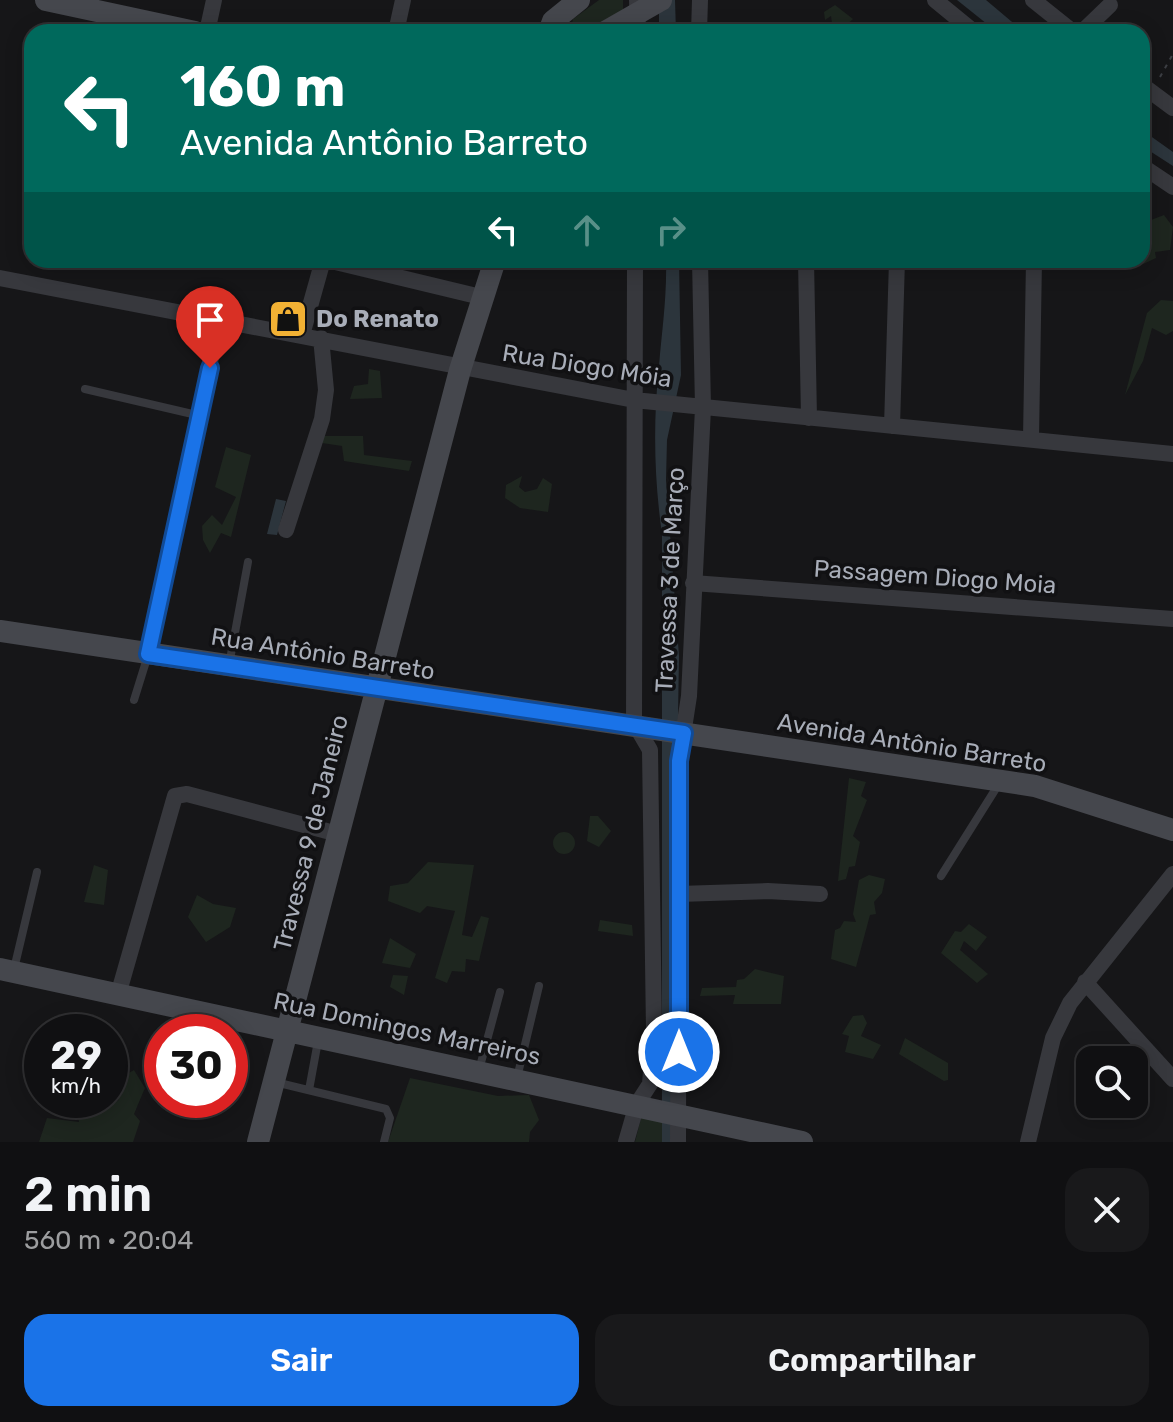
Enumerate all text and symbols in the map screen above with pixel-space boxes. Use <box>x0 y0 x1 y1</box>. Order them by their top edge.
text: 160 m <box>180 54 346 120</box>
icon: left <box>48 56 152 160</box>
text: Avenida Antônio Barreto <box>180 121 588 164</box>
icon: left <box>481 208 525 252</box>
icon: ahead <box>565 208 609 252</box>
icon: right <box>649 208 693 252</box>
pin <box>176 286 244 368</box>
icon: arrive <box>188 298 232 342</box>
shop icon: Do Renato <box>267 298 309 340</box>
place label: Do Renato <box>316 305 439 333</box>
street label: Rua Diogo Móia <box>500 339 674 393</box>
street label: Travessa 3 de Março <box>650 466 690 694</box>
street label: Passagem Diogo Moia <box>813 555 1057 599</box>
street label: Rua Antônio Barreto <box>209 622 437 686</box>
street label: Avenida Antônio Barreto <box>775 708 1049 778</box>
street label: Travessa 9 de Janeiro <box>268 712 354 954</box>
street label: Rua Domingos Marreiros <box>271 987 543 1071</box>
position arrow <box>637 1010 721 1094</box>
speed limit sign: 30 <box>144 1014 248 1118</box>
text: 29 <box>50 1032 102 1079</box>
map controls <box>1076 1046 1148 1118</box>
button: search <box>1076 1046 1148 1118</box>
text: km/h <box>51 1074 101 1098</box>
text: 2 min <box>24 1166 152 1223</box>
button: close <box>1065 1168 1149 1252</box>
text: 560 m · 20:04 <box>24 1225 194 1256</box>
button: Sair <box>24 1314 579 1406</box>
button: Compartilhar <box>595 1314 1149 1406</box>

